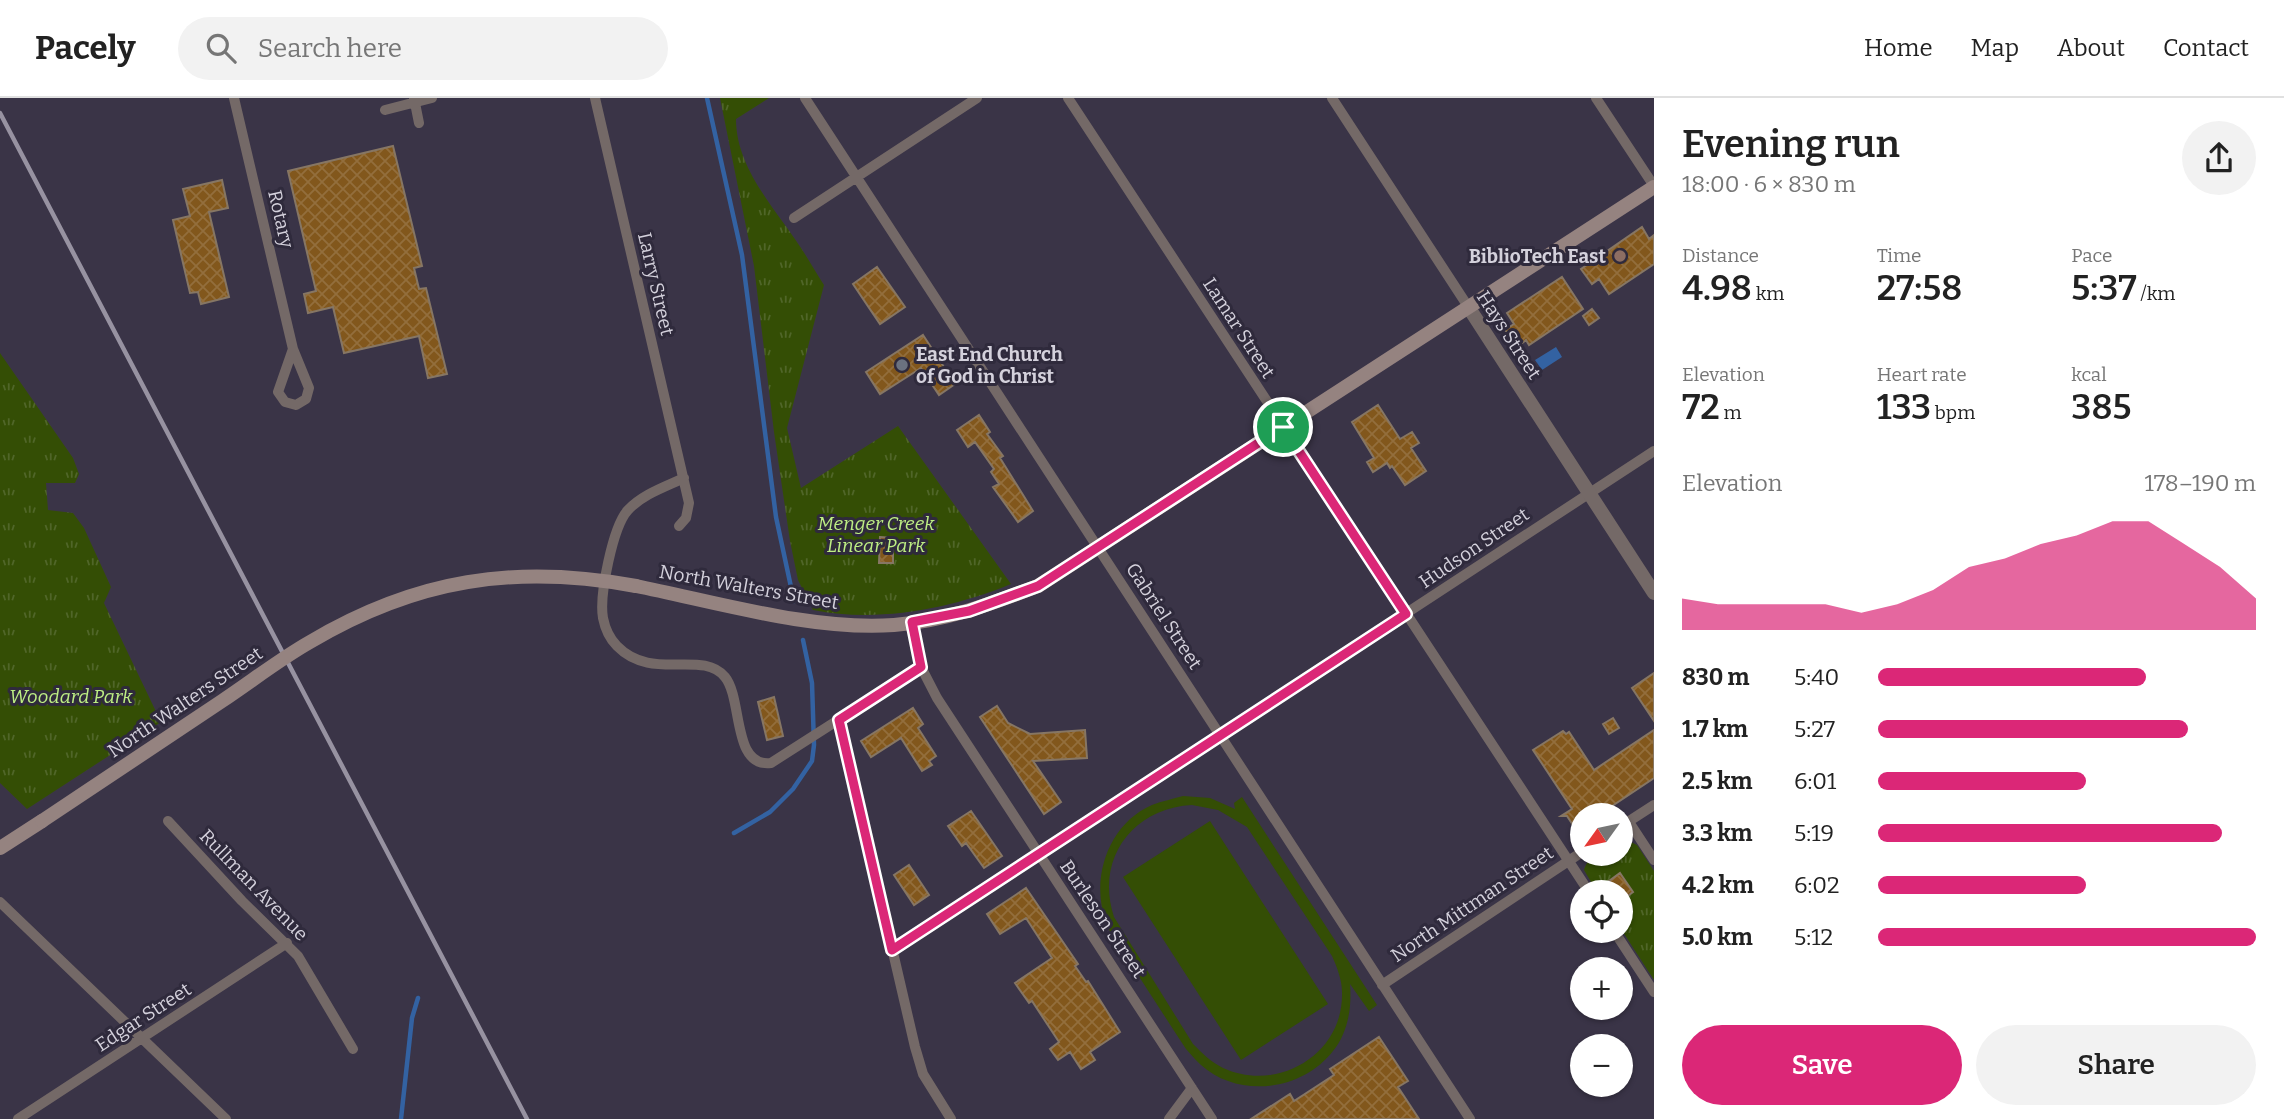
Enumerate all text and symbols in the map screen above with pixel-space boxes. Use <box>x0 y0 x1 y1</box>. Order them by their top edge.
search box <box>178 17 668 80</box>
text: Pacely <box>35 28 136 68</box>
icon: search <box>202 29 240 67</box>
text: Search here <box>258 33 402 64</box>
text: Home <box>1864 34 1933 62</box>
text: Map <box>1971 34 2019 62</box>
text: About <box>2057 34 2125 62</box>
text: Contact <box>2163 34 2249 62</box>
text: Evening run <box>1682 121 1900 167</box>
button: share <box>2182 121 2256 195</box>
text: 18:00 · 6 × 830 m <box>1682 170 1856 198</box>
street label: Rotary <box>263 188 299 251</box>
street label: Larry Street <box>633 230 679 338</box>
text: Distance <box>1682 244 1759 267</box>
text: Time <box>1877 244 1922 267</box>
text: Pace <box>2071 244 2112 267</box>
place label: BiblioTech East <box>1469 245 1606 268</box>
marker: BiblioTech East <box>1612 248 1628 264</box>
text: 4.98 <box>1682 267 1752 309</box>
text: 27:58 <box>1877 267 1962 309</box>
text: 5:37 <box>2071 267 2137 309</box>
street label: Lamar Street <box>1198 274 1280 383</box>
text: km <box>1752 282 1784 305</box>
text: /km <box>2137 282 2175 305</box>
street label: Hays Street <box>1472 286 1546 384</box>
place label: East End Church of God in Christ <box>916 343 1063 388</box>
marker: East End Church of God in Christ <box>894 357 910 373</box>
text: Elevation <box>1682 363 1765 386</box>
text: Heart rate <box>1877 363 1967 386</box>
text: kcal <box>2071 363 2107 386</box>
text: 72 <box>1682 386 1720 428</box>
text: 133 <box>1877 386 1931 428</box>
text: 385 <box>2071 386 2132 428</box>
pin <box>1253 397 1313 457</box>
text: m <box>1720 401 1742 424</box>
text: bpm <box>1931 401 1975 424</box>
icon: arrive <box>1264 408 1302 446</box>
text: Elevation <box>1682 469 1782 497</box>
text: 178–190 m <box>2145 469 2256 497</box>
street label: Hudson Street <box>1415 503 1533 593</box>
park label: Menger Creek Linear Park <box>817 512 935 557</box>
street label: Gabriel Street <box>1121 558 1207 674</box>
street label: North Walters Street <box>657 560 841 614</box>
street label: North Walters Street <box>103 642 267 762</box>
text: 830 m <box>1682 663 1749 691</box>
text: 5:40 <box>1794 663 1839 691</box>
park label: Woodard Park <box>9 685 133 708</box>
text: 1.7 km <box>1682 715 1748 743</box>
text: 5:27 <box>1794 715 1835 743</box>
text: 2.5 km <box>1682 767 1752 795</box>
text: 6:01 <box>1794 767 1836 795</box>
north arrow <box>1570 803 1633 866</box>
map controls <box>1570 803 1633 1097</box>
text: 3.3 km <box>1682 819 1752 847</box>
text: 5:19 <box>1794 819 1834 847</box>
street label: Rullman Avenue <box>195 824 313 946</box>
street label: North Mittman Street <box>1387 841 1558 967</box>
street label: Burleson Street <box>1055 856 1151 982</box>
text: 4.2 km <box>1682 871 1754 899</box>
text: 6:02 <box>1794 871 1840 899</box>
button: locate <box>1570 880 1633 943</box>
text: 5.0 km <box>1682 923 1753 951</box>
text: 5:12 <box>1794 923 1833 951</box>
button: + <box>1570 957 1633 1020</box>
street label: Edgar Street <box>91 977 195 1056</box>
button: Save <box>1682 1025 1962 1105</box>
button: Share <box>1976 1025 2256 1105</box>
button: − <box>1570 1034 1633 1097</box>

